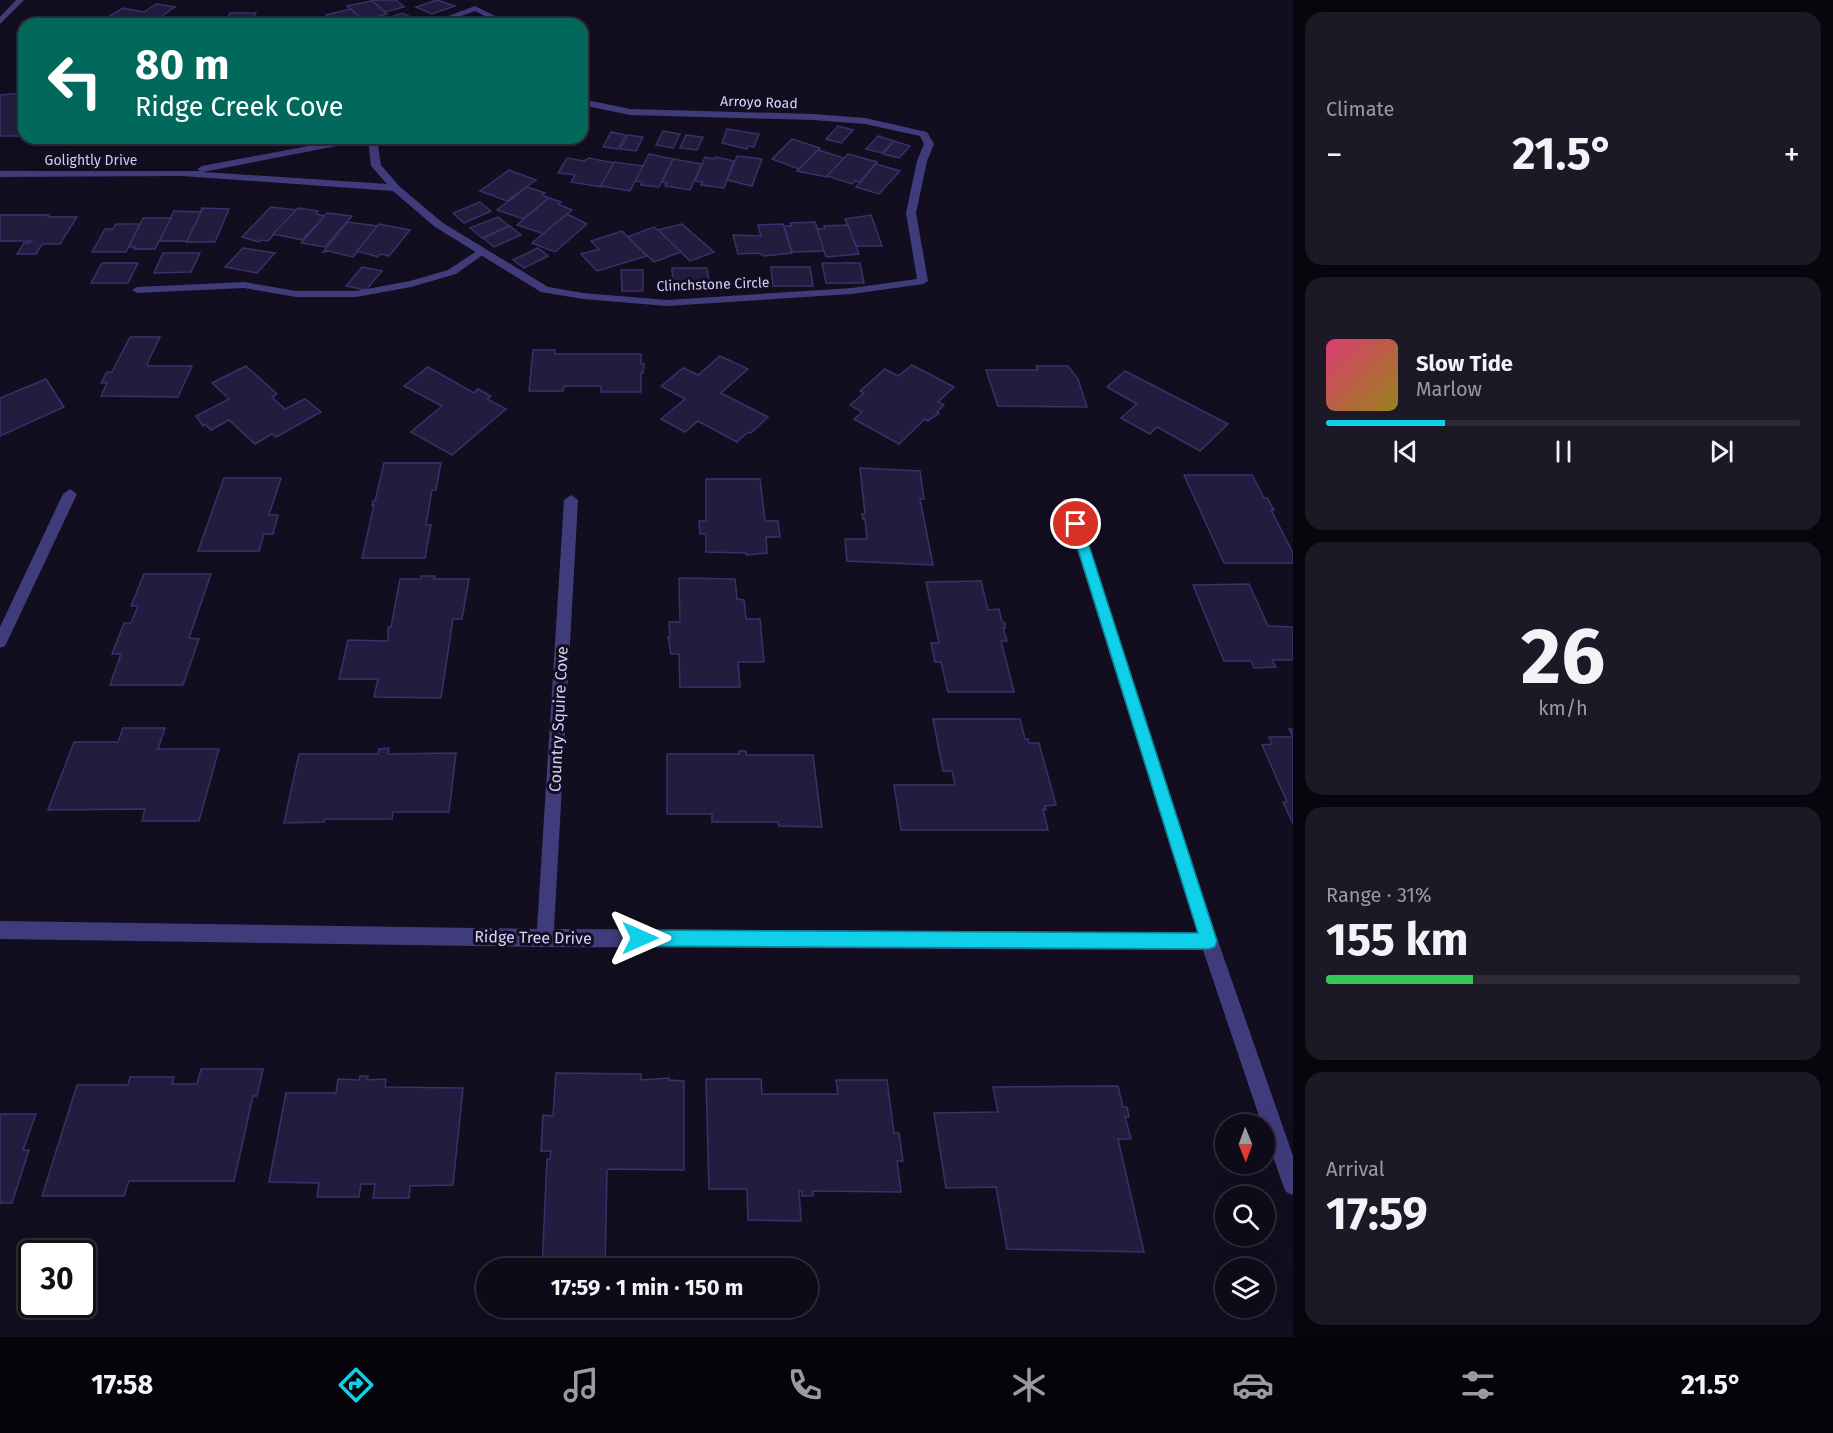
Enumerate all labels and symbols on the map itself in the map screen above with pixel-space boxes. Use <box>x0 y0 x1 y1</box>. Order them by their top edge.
street label: Arroyo Road <box>720 93 798 112</box>
street label: Golightly Drive <box>45 152 137 169</box>
street label: Clinchstone Circle <box>656 274 770 295</box>
pin <box>1050 498 1101 549</box>
street label: Country Squire Cove <box>545 646 572 792</box>
position arrow <box>608 906 672 970</box>
street label: Ridge Tree Drive <box>474 927 592 948</box>
north arrow <box>1215 1114 1275 1174</box>
speed limit sign: 30 <box>18 1240 96 1318</box>

